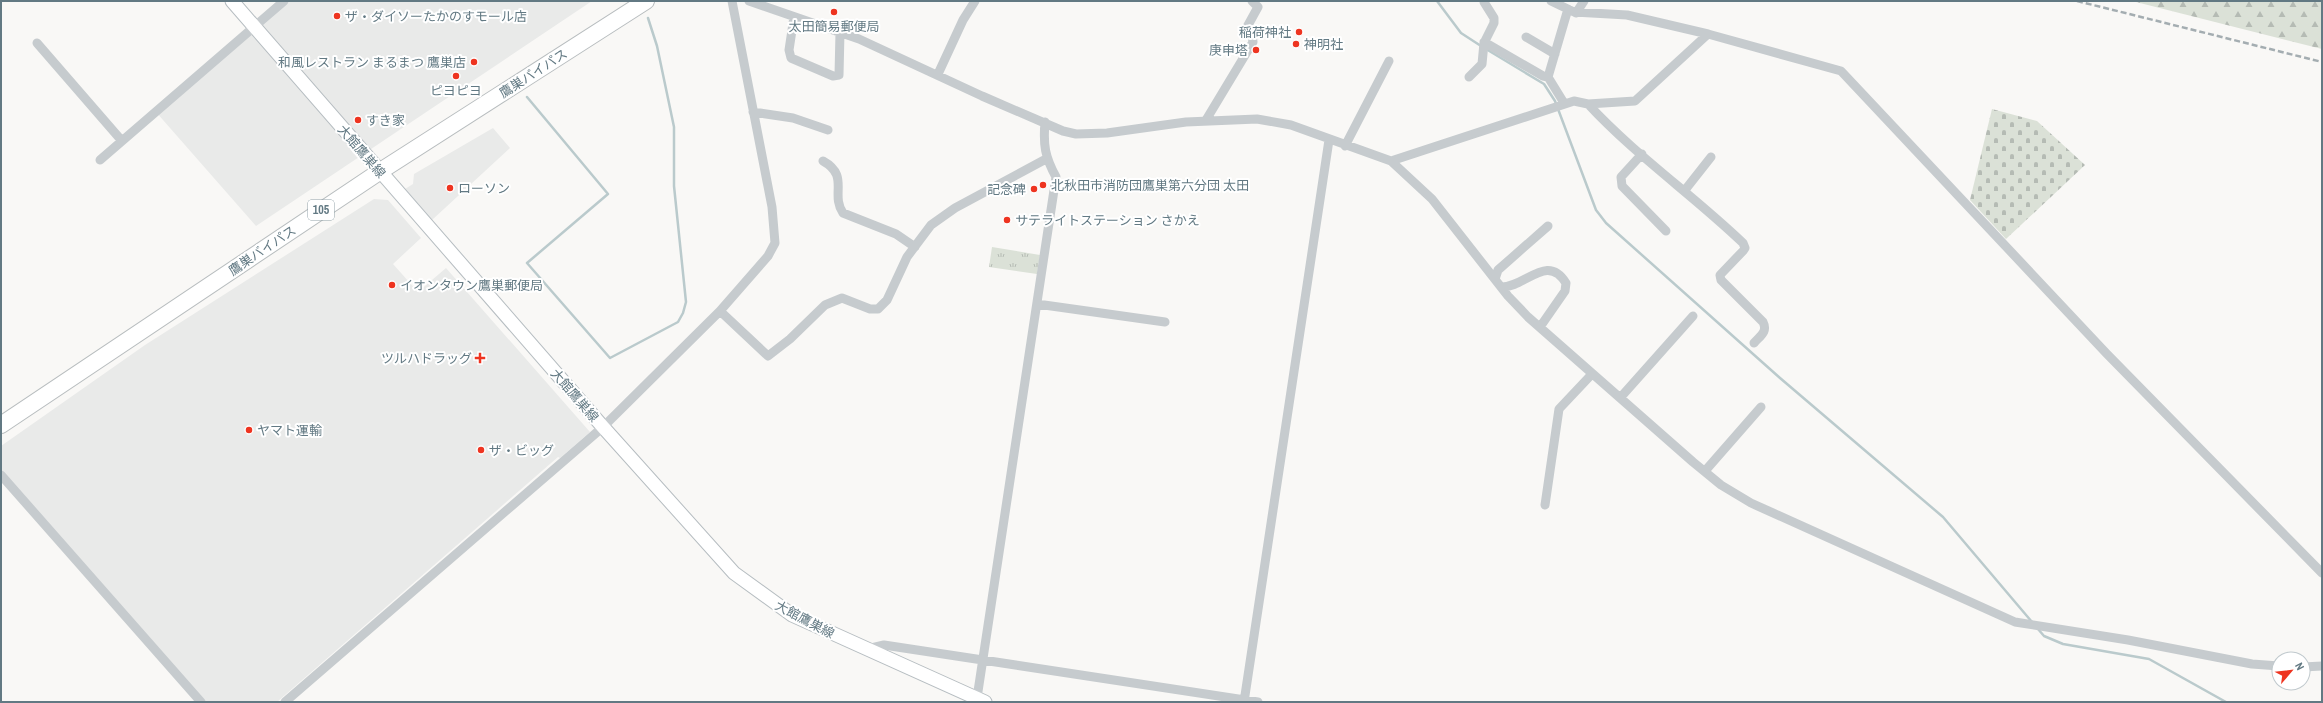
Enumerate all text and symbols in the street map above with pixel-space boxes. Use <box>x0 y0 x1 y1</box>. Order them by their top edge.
marker: 太田簡易郵便局 <box>829 7 839 17</box>
place label: ザ・ダイソーたかのすモール店 <box>345 8 527 25</box>
marker: ザ・ダイソーたかのすモール店 <box>332 11 342 21</box>
place label: 太田簡易郵便局 <box>788 18 880 35</box>
place label: 稲荷神社 <box>1239 24 1291 41</box>
marker: 稲荷神社 <box>1294 27 1304 37</box>
place label: 神明社 <box>1304 36 1343 53</box>
marker: 神明社 <box>1291 39 1301 49</box>
place label: 庚申塔 <box>1209 42 1248 59</box>
street label: 鷹巣バイパス <box>496 45 571 102</box>
marker: 庚申塔 <box>1251 45 1261 55</box>
place label: 和風レストラン まるまつ 鷹巣店 <box>278 54 466 71</box>
marker: 和風レストラン まるまつ 鷹巣店 <box>469 57 479 67</box>
marker: ピヨピヨ <box>451 71 461 81</box>
place label: ピヨピヨ <box>430 82 482 99</box>
place label: すき家 <box>366 112 405 129</box>
marker: すき家 <box>353 115 363 125</box>
street label: 大館鷹巣線 <box>334 121 389 181</box>
place label: 北秋田市消防団鷹巣第六分団 太田 <box>1051 177 1249 194</box>
place label: ローソン <box>458 180 510 197</box>
marker: 北秋田市消防団鷹巣第六分団 太田 <box>1038 180 1048 190</box>
place label: 記念碑 <box>987 181 1026 198</box>
marker: ローソン <box>445 183 455 193</box>
marker: 記念碑 <box>1029 184 1039 194</box>
road number: 105 <box>308 200 334 220</box>
place label: サテライトステーション さかえ <box>1015 212 1200 229</box>
marker: サテライトステーション さかえ <box>1002 215 1012 225</box>
street label: 鷹巣バイパス <box>225 222 299 279</box>
place label: イオンタウン鷹巣郵便局 <box>400 277 543 294</box>
marker: イオンタウン鷹巣郵便局 <box>387 280 397 290</box>
place label: ツルハドラッグ <box>381 350 472 367</box>
marker: ツルハドラッグ <box>475 353 485 363</box>
street label: 大館鷹巣線 <box>547 365 602 425</box>
place label: ヤマト運輸 <box>257 422 322 439</box>
marker: ヤマト運輸 <box>244 425 254 435</box>
place label: ザ・ビッグ <box>489 442 554 459</box>
marker: ザ・ビッグ <box>476 445 486 455</box>
street label: 大館鷹巣線 <box>772 597 837 642</box>
north arrow <box>2271 651 2311 691</box>
text: N <box>2292 660 2308 672</box>

